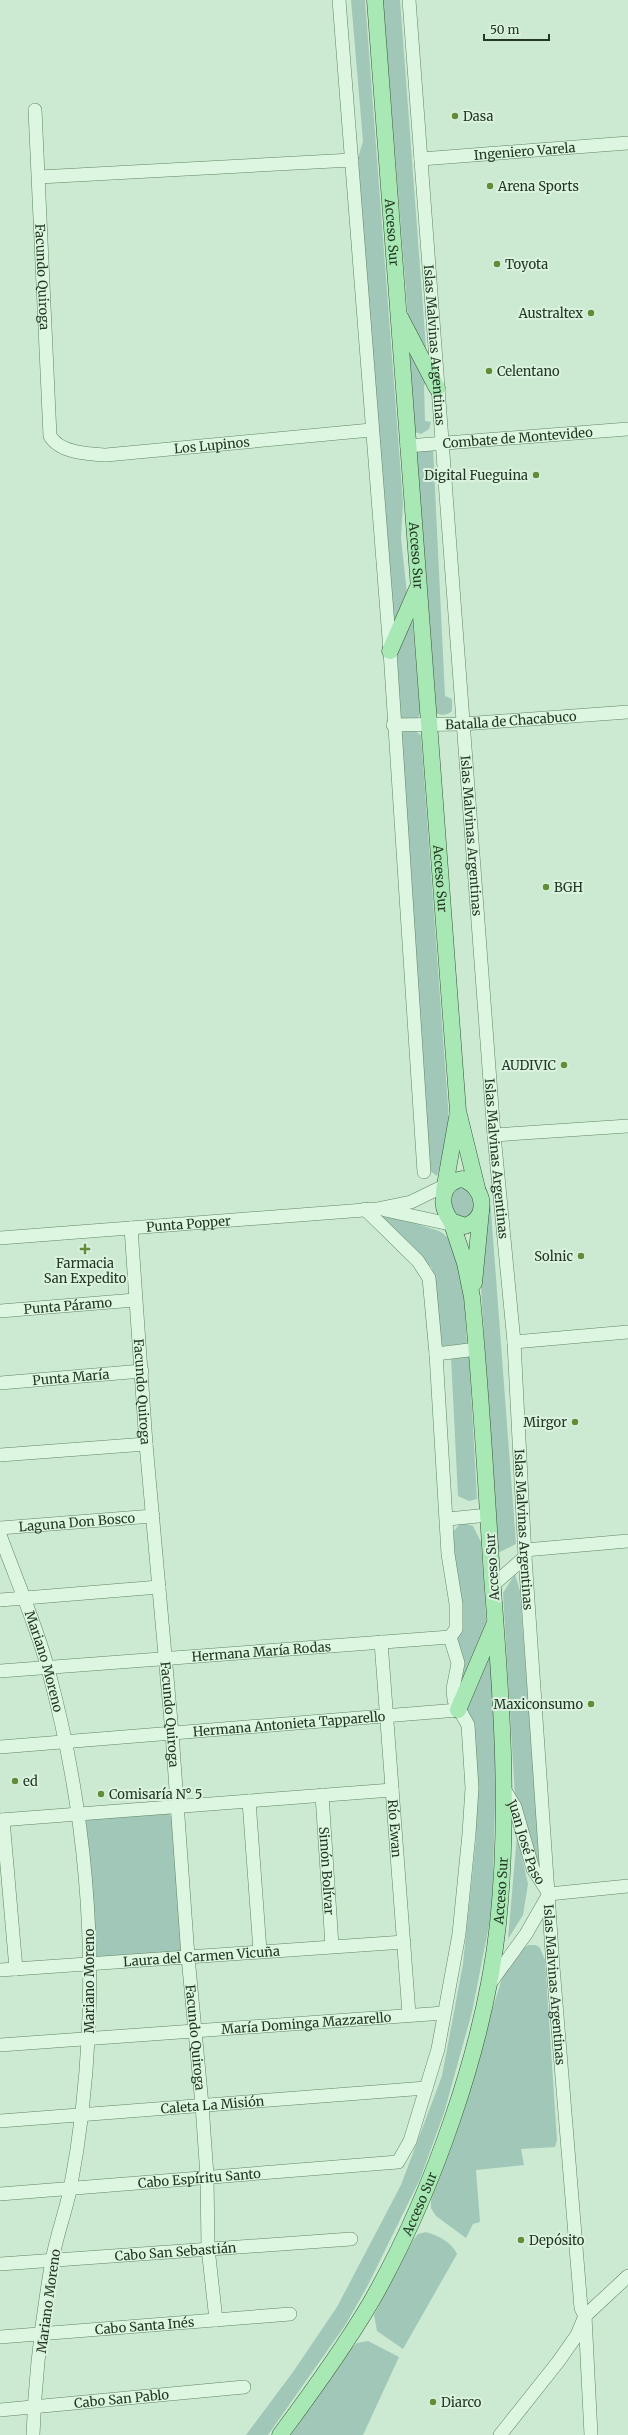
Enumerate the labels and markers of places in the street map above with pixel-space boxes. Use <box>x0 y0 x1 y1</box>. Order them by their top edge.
place label: Dasa <box>463 108 493 125</box>
marker: Dasa <box>450 111 460 121</box>
place label: Arena Sports <box>497 178 579 195</box>
marker: Arena Sports <box>485 181 495 191</box>
place label: Toyota <box>505 256 548 273</box>
marker: Toyota <box>492 259 502 269</box>
place label: Australtex <box>518 305 583 322</box>
marker: Australtex <box>586 308 596 318</box>
place label: Celentano <box>497 363 560 380</box>
marker: Celentano <box>484 366 494 376</box>
place label: Digital Fueguina <box>424 467 528 484</box>
marker: Digital Fueguina <box>531 470 541 480</box>
place label: BGH <box>554 879 583 896</box>
marker: BGH <box>541 882 551 892</box>
place label: AUDIVIC <box>500 1057 556 1074</box>
marker: AUDIVIC <box>559 1060 569 1070</box>
marker: Farmacia San Expedito <box>80 1244 90 1254</box>
place label: Solnic <box>534 1248 573 1265</box>
marker: Solnic <box>576 1251 586 1261</box>
place label: Farmacia San Expedito <box>44 1255 127 1287</box>
place label: Mirgor <box>523 1414 567 1431</box>
marker: Mirgor <box>570 1417 580 1427</box>
place label: Maxiconsumo <box>494 1696 583 1713</box>
marker: Maxiconsumo <box>586 1699 596 1709</box>
place label: ed <box>23 1773 38 1790</box>
marker: ed <box>10 1776 20 1786</box>
place label: Comisaría N° 5 <box>109 1786 202 1803</box>
marker: Comisaría N° 5 <box>96 1789 106 1799</box>
place label: Depósito <box>529 2232 585 2249</box>
marker: Depósito <box>516 2235 526 2245</box>
place label: Diarco <box>441 2394 482 2411</box>
marker: Diarco <box>428 2397 438 2407</box>

